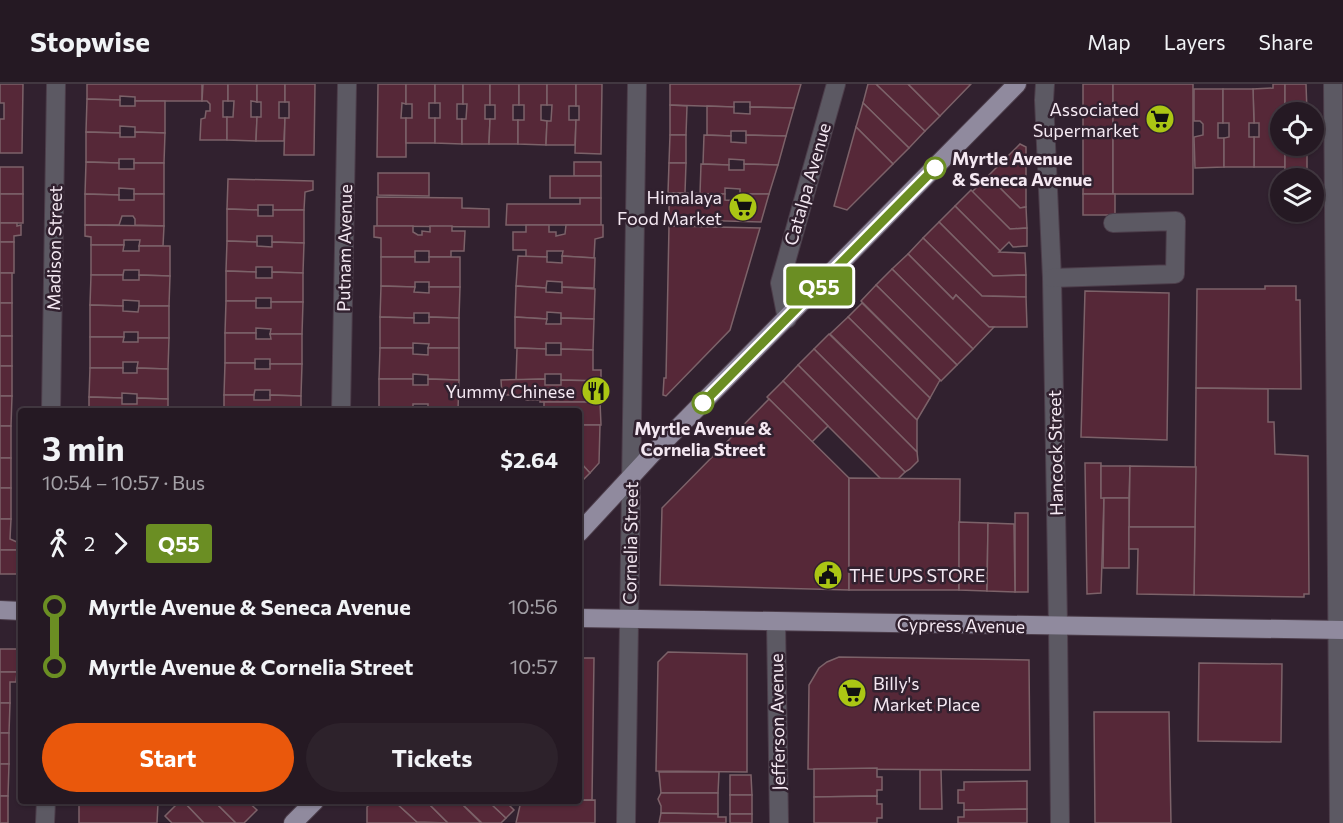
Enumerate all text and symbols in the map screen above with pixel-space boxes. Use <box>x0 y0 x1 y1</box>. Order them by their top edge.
text: Stopwise <box>30 24 150 58</box>
text: Map <box>1087 29 1131 54</box>
text: Layers <box>1164 29 1226 54</box>
text: Share <box>1259 29 1313 54</box>
place label: Associated Supermarket <box>1033 98 1139 141</box>
map controls <box>1270 102 1324 222</box>
button: locate <box>1270 102 1324 156</box>
supermarket icon: Associated Supermarket <box>1144 103 1176 135</box>
street label: Catalpa Avenue <box>779 120 835 248</box>
place label: Myrtle Avenue & Seneca Avenue <box>952 147 1092 190</box>
marker: Myrtle Avenue & Seneca Avenue <box>924 157 946 179</box>
button: layers <box>1270 168 1324 222</box>
street label: Putnam Avenue <box>332 184 356 312</box>
street label: Madison Street <box>42 185 66 311</box>
place label: Himalaya Food Market <box>617 186 722 229</box>
supermarket icon: Himalaya Food Market <box>727 191 759 223</box>
line badge: Q55 <box>784 266 854 306</box>
text: Q55 <box>798 274 840 299</box>
restaurant icon: Yummy Chinese <box>580 375 612 407</box>
place label: Yummy Chinese <box>446 380 575 402</box>
street label: Hancock Street <box>1043 390 1067 516</box>
marker: Myrtle Avenue & Cornelia Street <box>692 392 714 414</box>
place label: Myrtle Avenue & Cornelia Street <box>634 417 772 460</box>
text: 3 min <box>42 427 125 468</box>
text: $2.64 <box>500 446 558 473</box>
text: 10:54 – 10:57 · Bus <box>42 470 205 494</box>
street label: Cornelia Street <box>618 481 642 605</box>
icon: walk <box>42 527 75 560</box>
icon: forward <box>104 527 137 560</box>
text: 2 <box>84 531 95 555</box>
text: Q55 <box>158 531 200 556</box>
public building icon: THE UPS STORE <box>812 559 844 591</box>
place label: THE UPS STORE <box>849 564 985 586</box>
text: Myrtle Avenue & Seneca Avenue <box>88 593 411 620</box>
text: 10:56 <box>508 594 558 618</box>
street label: Cypress Avenue <box>897 613 1025 637</box>
text: Myrtle Avenue & Cornelia Street <box>88 653 413 680</box>
street label: Jefferson Avenue <box>765 653 789 791</box>
text: 10:57 <box>510 654 558 678</box>
place label: Billy's Market Place <box>873 672 980 715</box>
supermarket icon: Billy's Market Place <box>836 677 868 709</box>
button: Start <box>42 723 294 792</box>
button: Tickets <box>306 723 558 792</box>

